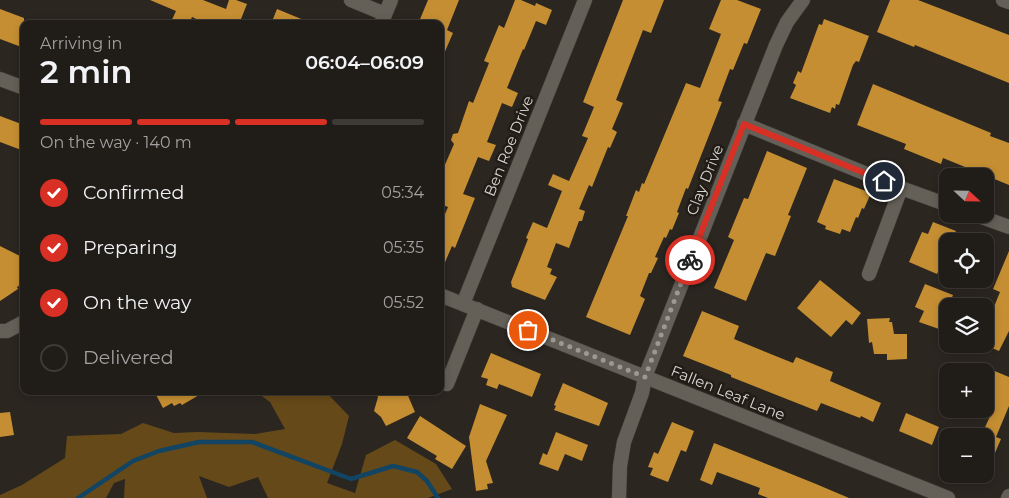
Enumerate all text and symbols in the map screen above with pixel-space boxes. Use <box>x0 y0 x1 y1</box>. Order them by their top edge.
text: Arriving in <box>40 34 122 53</box>
text: 06:04–06:09 <box>305 51 424 74</box>
text: 2 min <box>40 52 132 91</box>
street label: Ben Roe Drive <box>480 93 537 199</box>
text: On the way · 140 m <box>40 133 192 152</box>
street label: Clay Drive <box>682 142 727 218</box>
pin <box>863 160 905 202</box>
icon: home <box>870 167 898 195</box>
north arrow <box>939 168 994 222</box>
map controls <box>939 168 994 483</box>
icon: check <box>40 179 68 207</box>
text: Confirmed <box>83 181 184 204</box>
text: 05:34 <box>381 183 424 202</box>
button: locate <box>939 233 994 288</box>
icon: check <box>40 234 68 262</box>
courier <box>665 235 715 285</box>
text: Preparing <box>83 236 178 259</box>
text: 05:35 <box>383 238 424 257</box>
icon: bike <box>676 246 704 274</box>
icon: check <box>40 289 68 317</box>
text: On the way <box>83 291 191 314</box>
text: 05:52 <box>383 293 424 312</box>
button: layers <box>939 298 994 353</box>
pin <box>507 309 549 351</box>
icon: bag <box>514 316 542 344</box>
text: Delivered <box>83 346 174 369</box>
street label: Fallen Leaf Lane <box>668 361 788 424</box>
button: + <box>939 363 994 418</box>
button: − <box>939 428 994 483</box>

